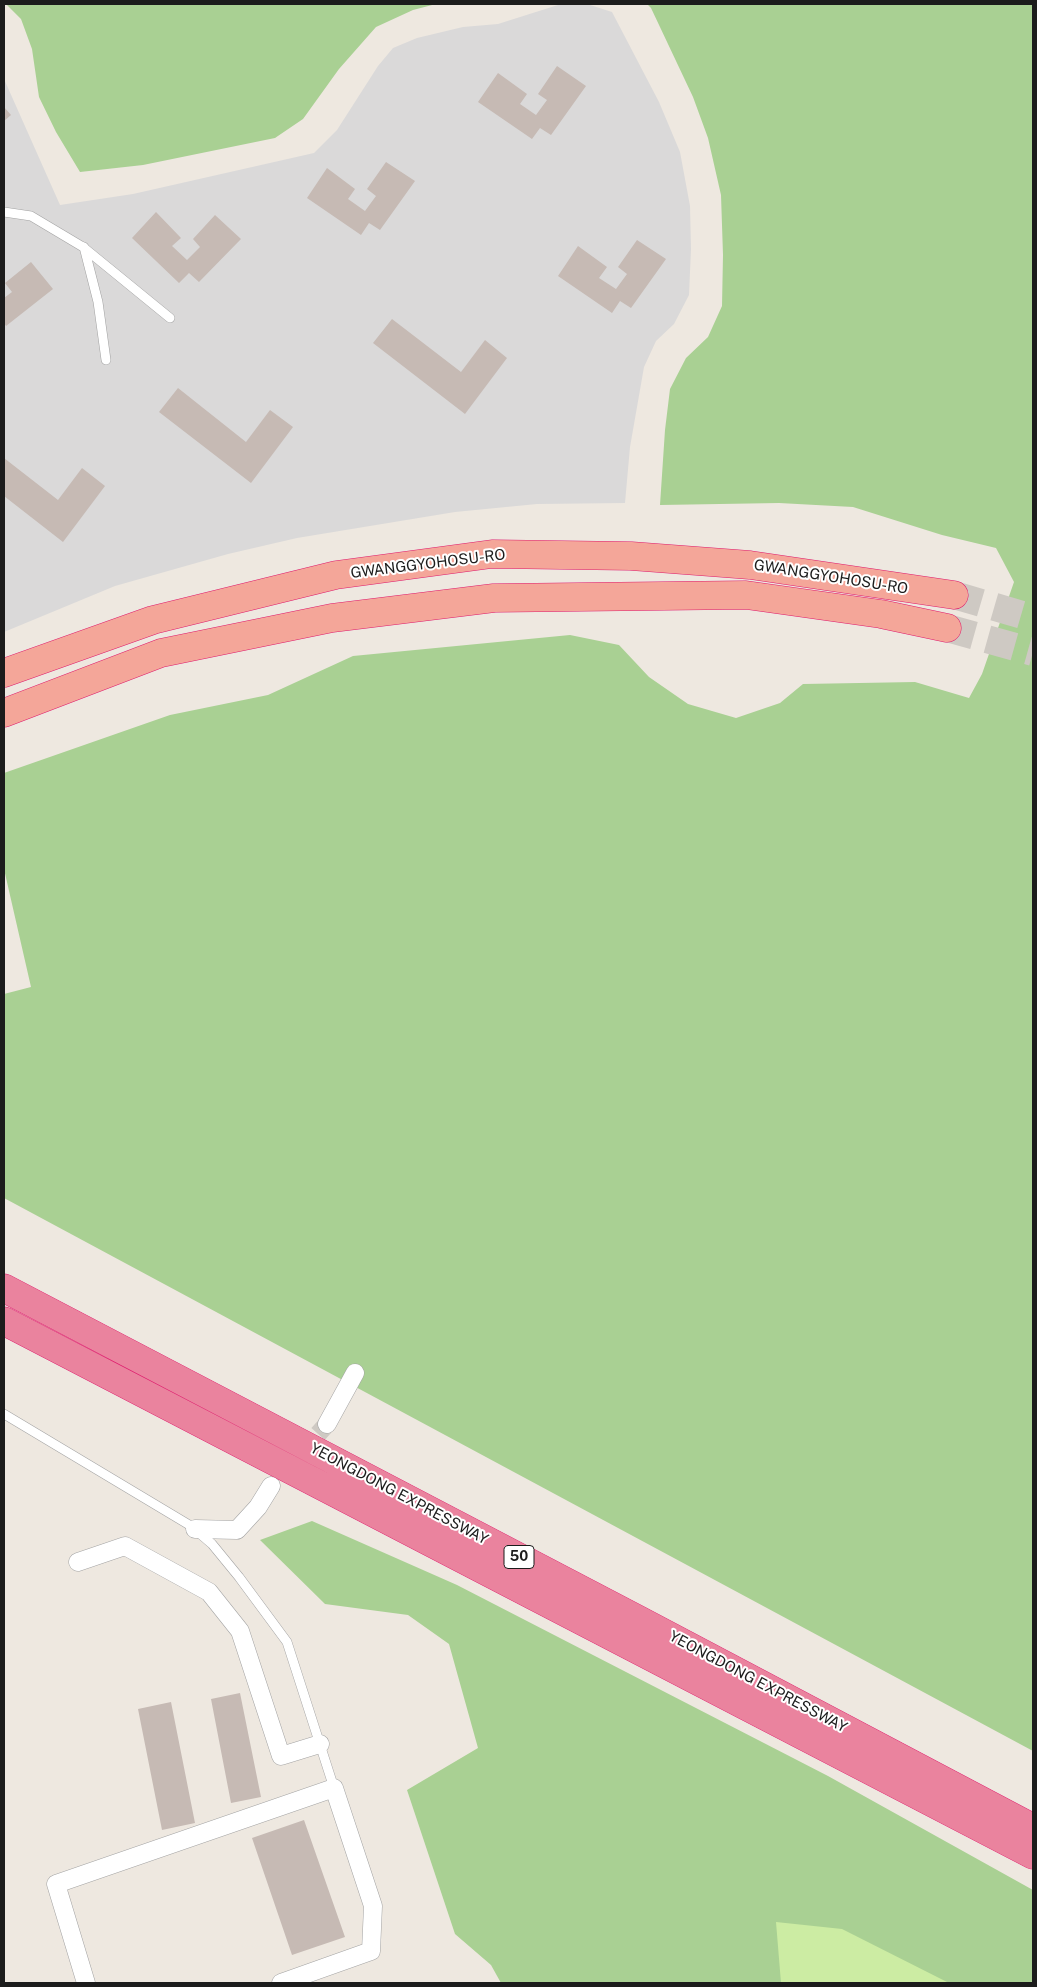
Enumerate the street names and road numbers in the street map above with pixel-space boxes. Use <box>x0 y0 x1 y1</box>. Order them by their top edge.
street label: GWANGGYOHOSU-RO <box>350 546 506 582</box>
street label: GWANGGYOHOSU-RO <box>753 556 909 598</box>
street label: YEONGDONG EXPRESSWAY <box>307 1439 491 1549</box>
road number: 50 <box>504 1545 534 1568</box>
street label: YEONGDONG EXPRESSWAY <box>666 1627 850 1737</box>

